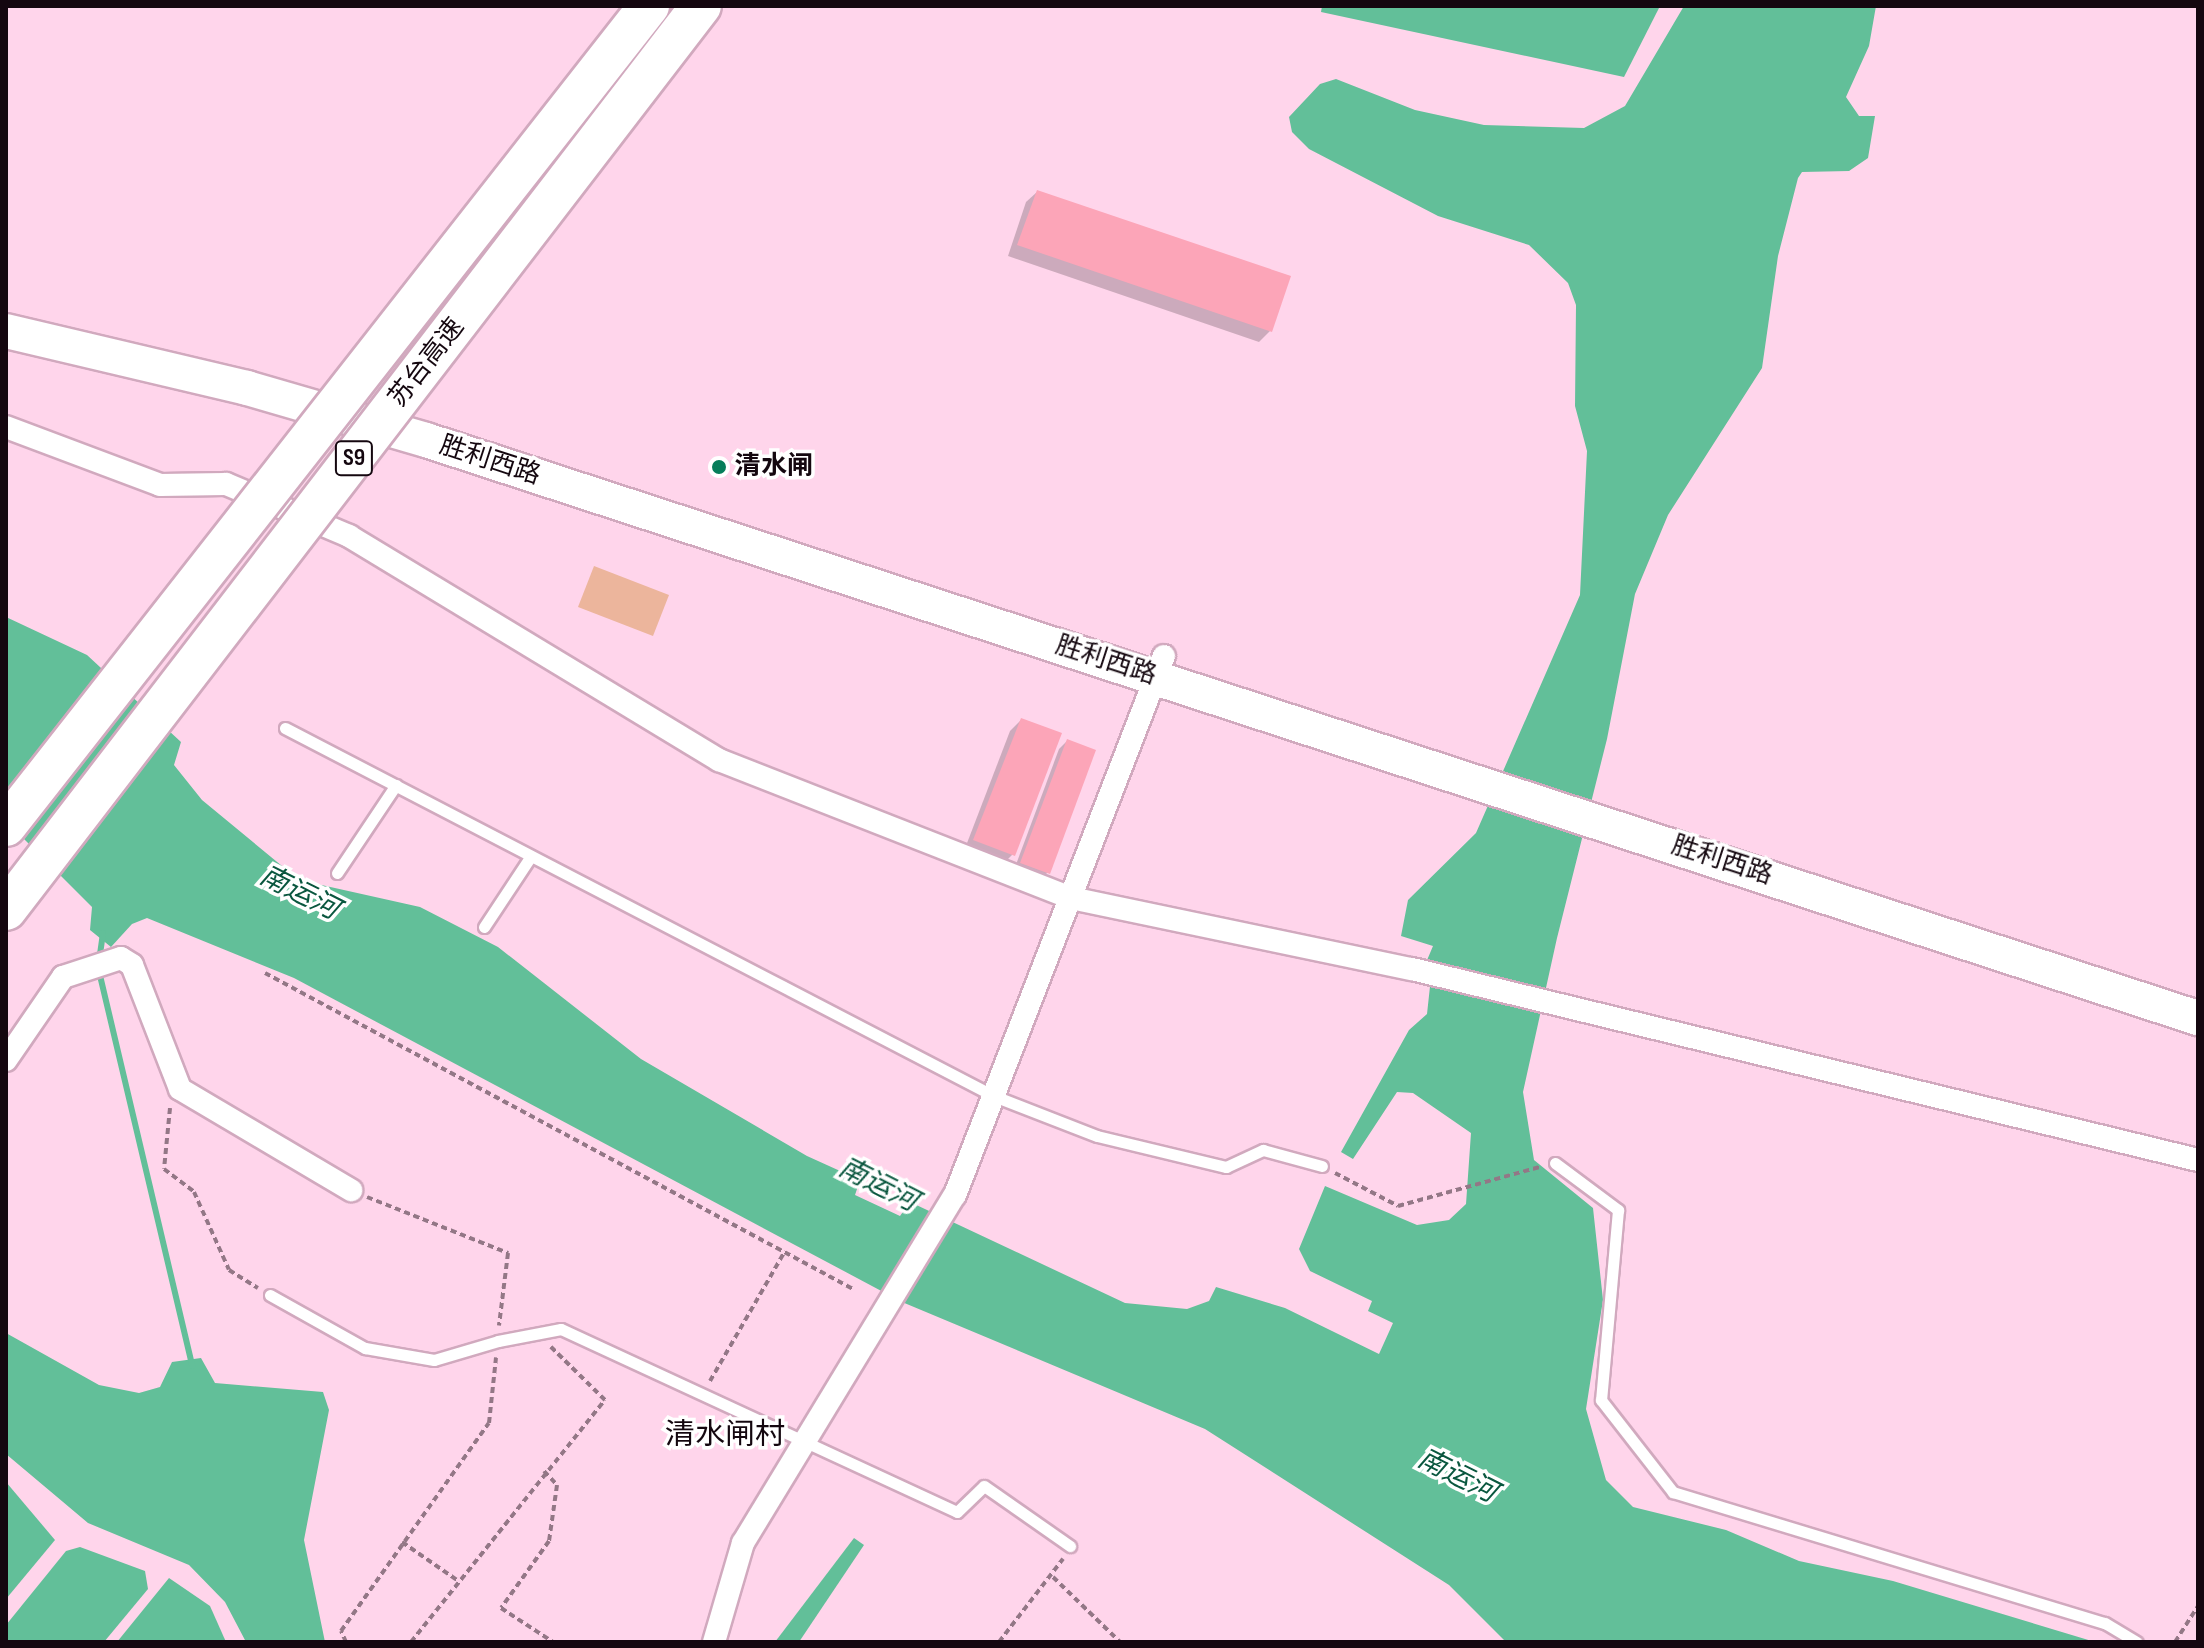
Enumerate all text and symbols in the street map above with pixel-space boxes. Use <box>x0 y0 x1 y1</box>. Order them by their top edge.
street label: 苏台高速 <box>383 312 471 414</box>
street label: 胜利西路 <box>436 430 544 492</box>
road number: S9 <box>334 438 374 478</box>
place label: 清水闸 <box>735 451 813 483</box>
marker: 清水闸 <box>710 458 728 476</box>
street label: 胜利西路 <box>1052 630 1160 692</box>
street label: 胜利西路 <box>1668 830 1776 892</box>
water label: 南运河 <box>254 859 344 927</box>
water label: 南运河 <box>833 1151 923 1219</box>
district label: 清水闸村 <box>665 1417 785 1453</box>
water label: 南运河 <box>1412 1442 1502 1510</box>

